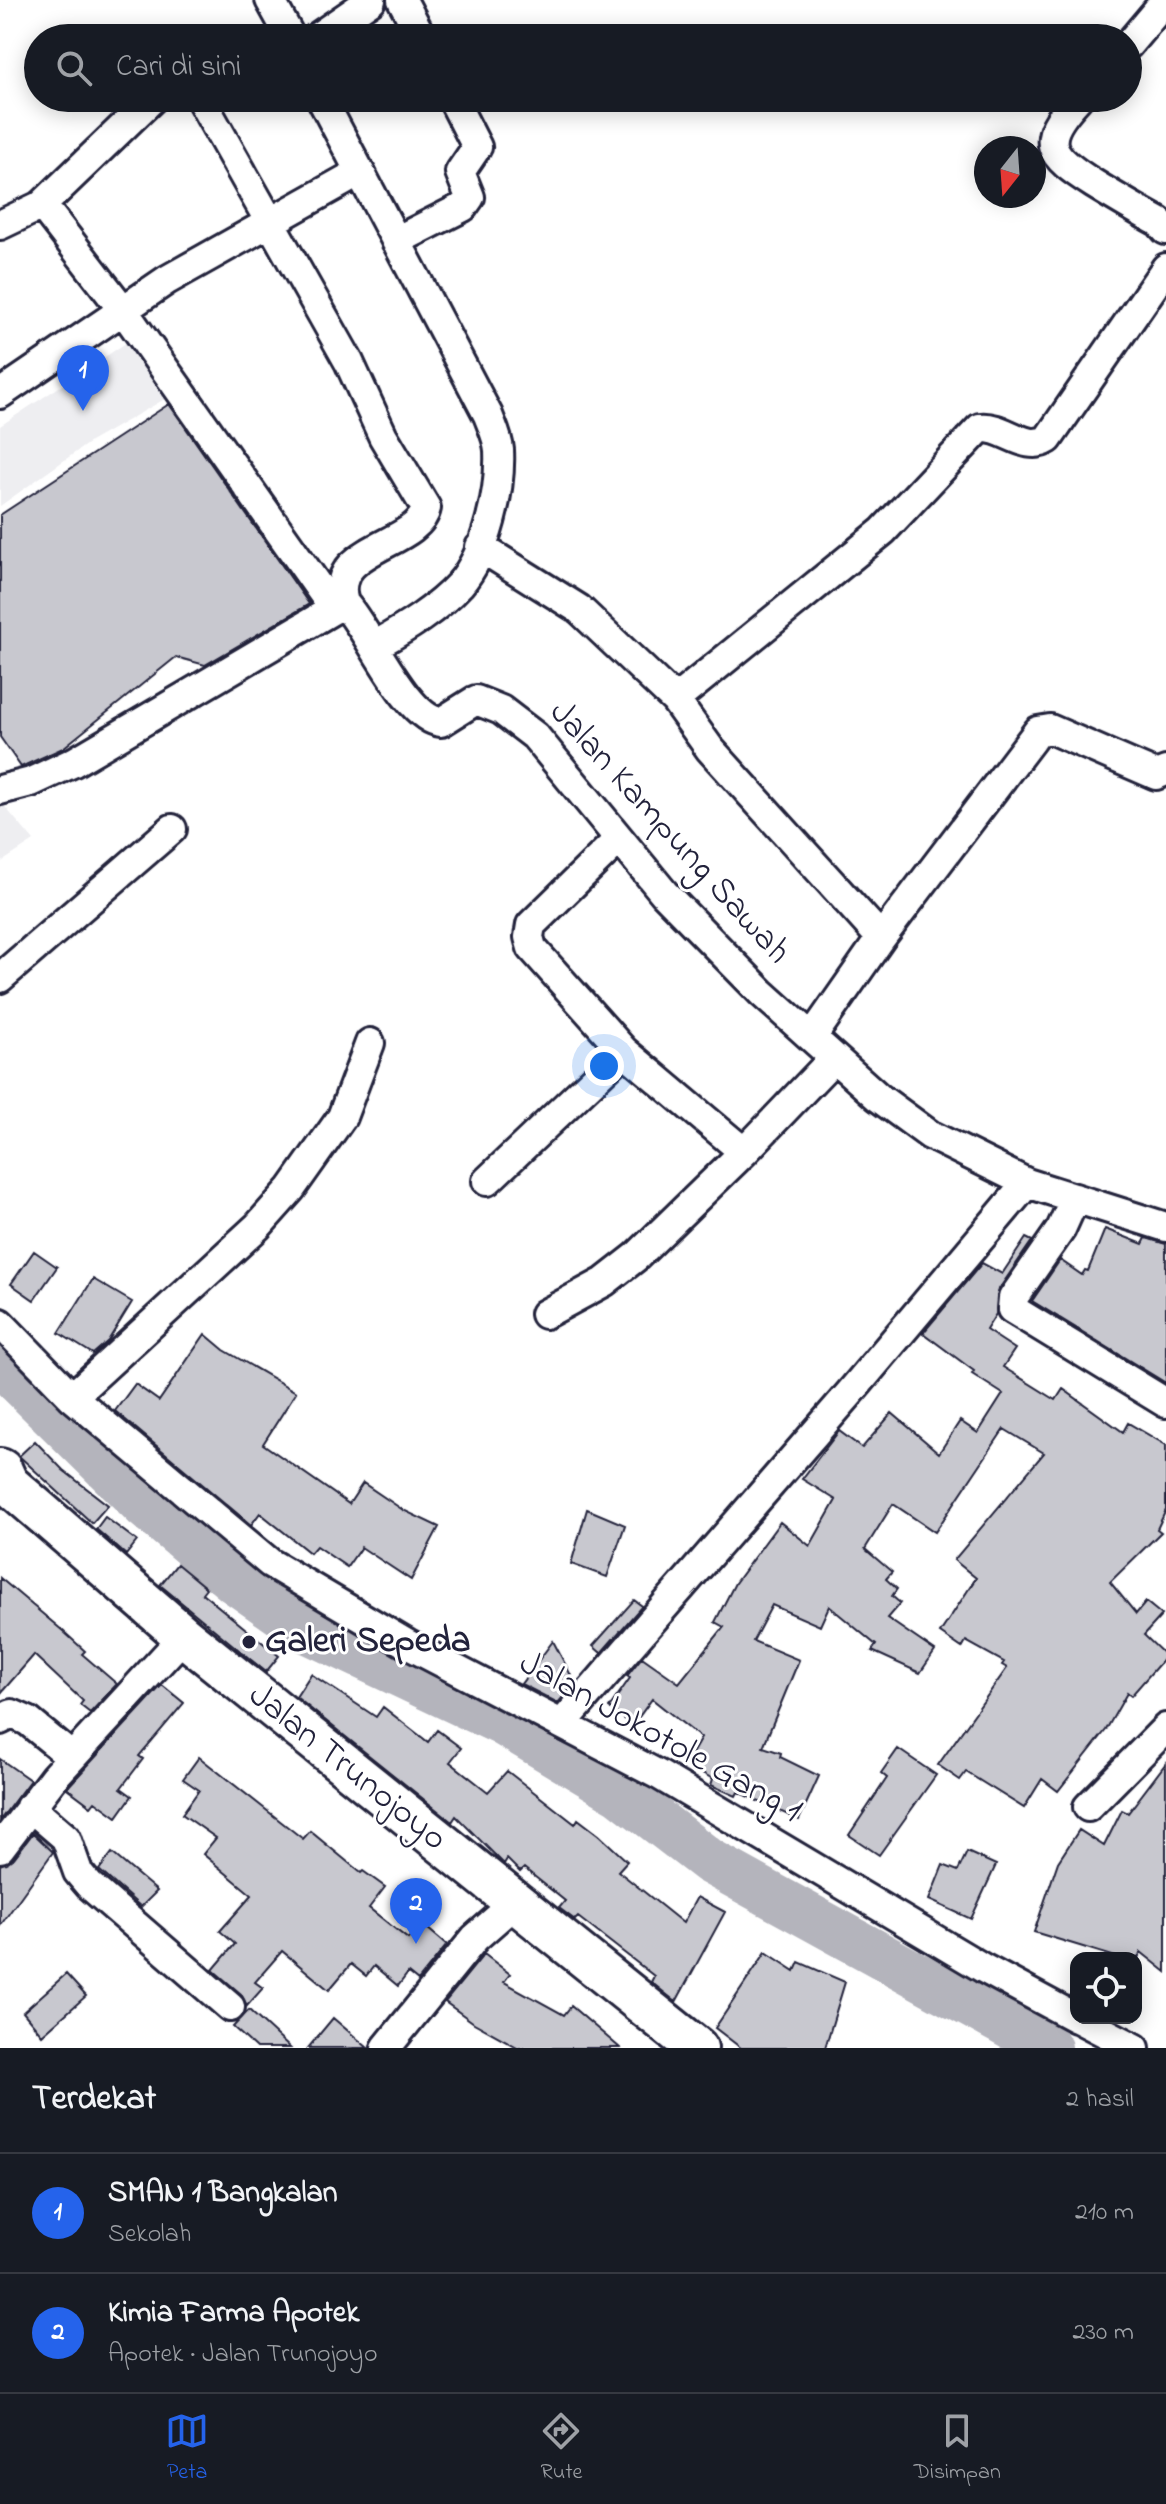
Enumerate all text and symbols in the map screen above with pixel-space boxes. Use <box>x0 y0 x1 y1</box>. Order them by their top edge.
search box <box>24 24 1142 112</box>
icon: search <box>52 46 96 90</box>
text: Cari di sini <box>116 46 242 90</box>
north arrow <box>974 136 1046 208</box>
pin: 1 <box>57 345 109 411</box>
street label: Jalan Kampung Sawah <box>536 689 802 977</box>
your location <box>584 1046 624 1086</box>
place label: Galeri Sepeda <box>265 1616 470 1669</box>
marker: Galeri Sepeda <box>240 1633 258 1651</box>
street label: Jalan Jokotole Gang 1 <box>509 1638 811 1838</box>
street label: Jalan Trunojoyo <box>236 1671 458 1865</box>
pin: 2 <box>390 1878 442 1944</box>
map controls <box>1070 1952 1142 2024</box>
button: locate <box>1070 1952 1142 2024</box>
text: Terdekat <box>32 2075 156 2125</box>
text: 2 hasil <box>1066 2081 1134 2119</box>
text: SMAN 1 Bangkalan <box>108 2172 338 2216</box>
text: 1 <box>54 2194 62 2232</box>
text: 210 m <box>1075 2194 1134 2232</box>
text: Sekolah <box>108 2216 191 2254</box>
text: Kimia Farma Apotek <box>108 2292 359 2336</box>
text: 2 <box>52 2314 64 2352</box>
text: 230 m <box>1072 2314 1134 2352</box>
text: Apotek · Jalan Trunojoyo <box>108 2336 378 2374</box>
tab: Peta <box>165 2409 209 2489</box>
tab: Rute <box>539 2409 583 2489</box>
tab: Disimpan <box>914 2409 1001 2489</box>

